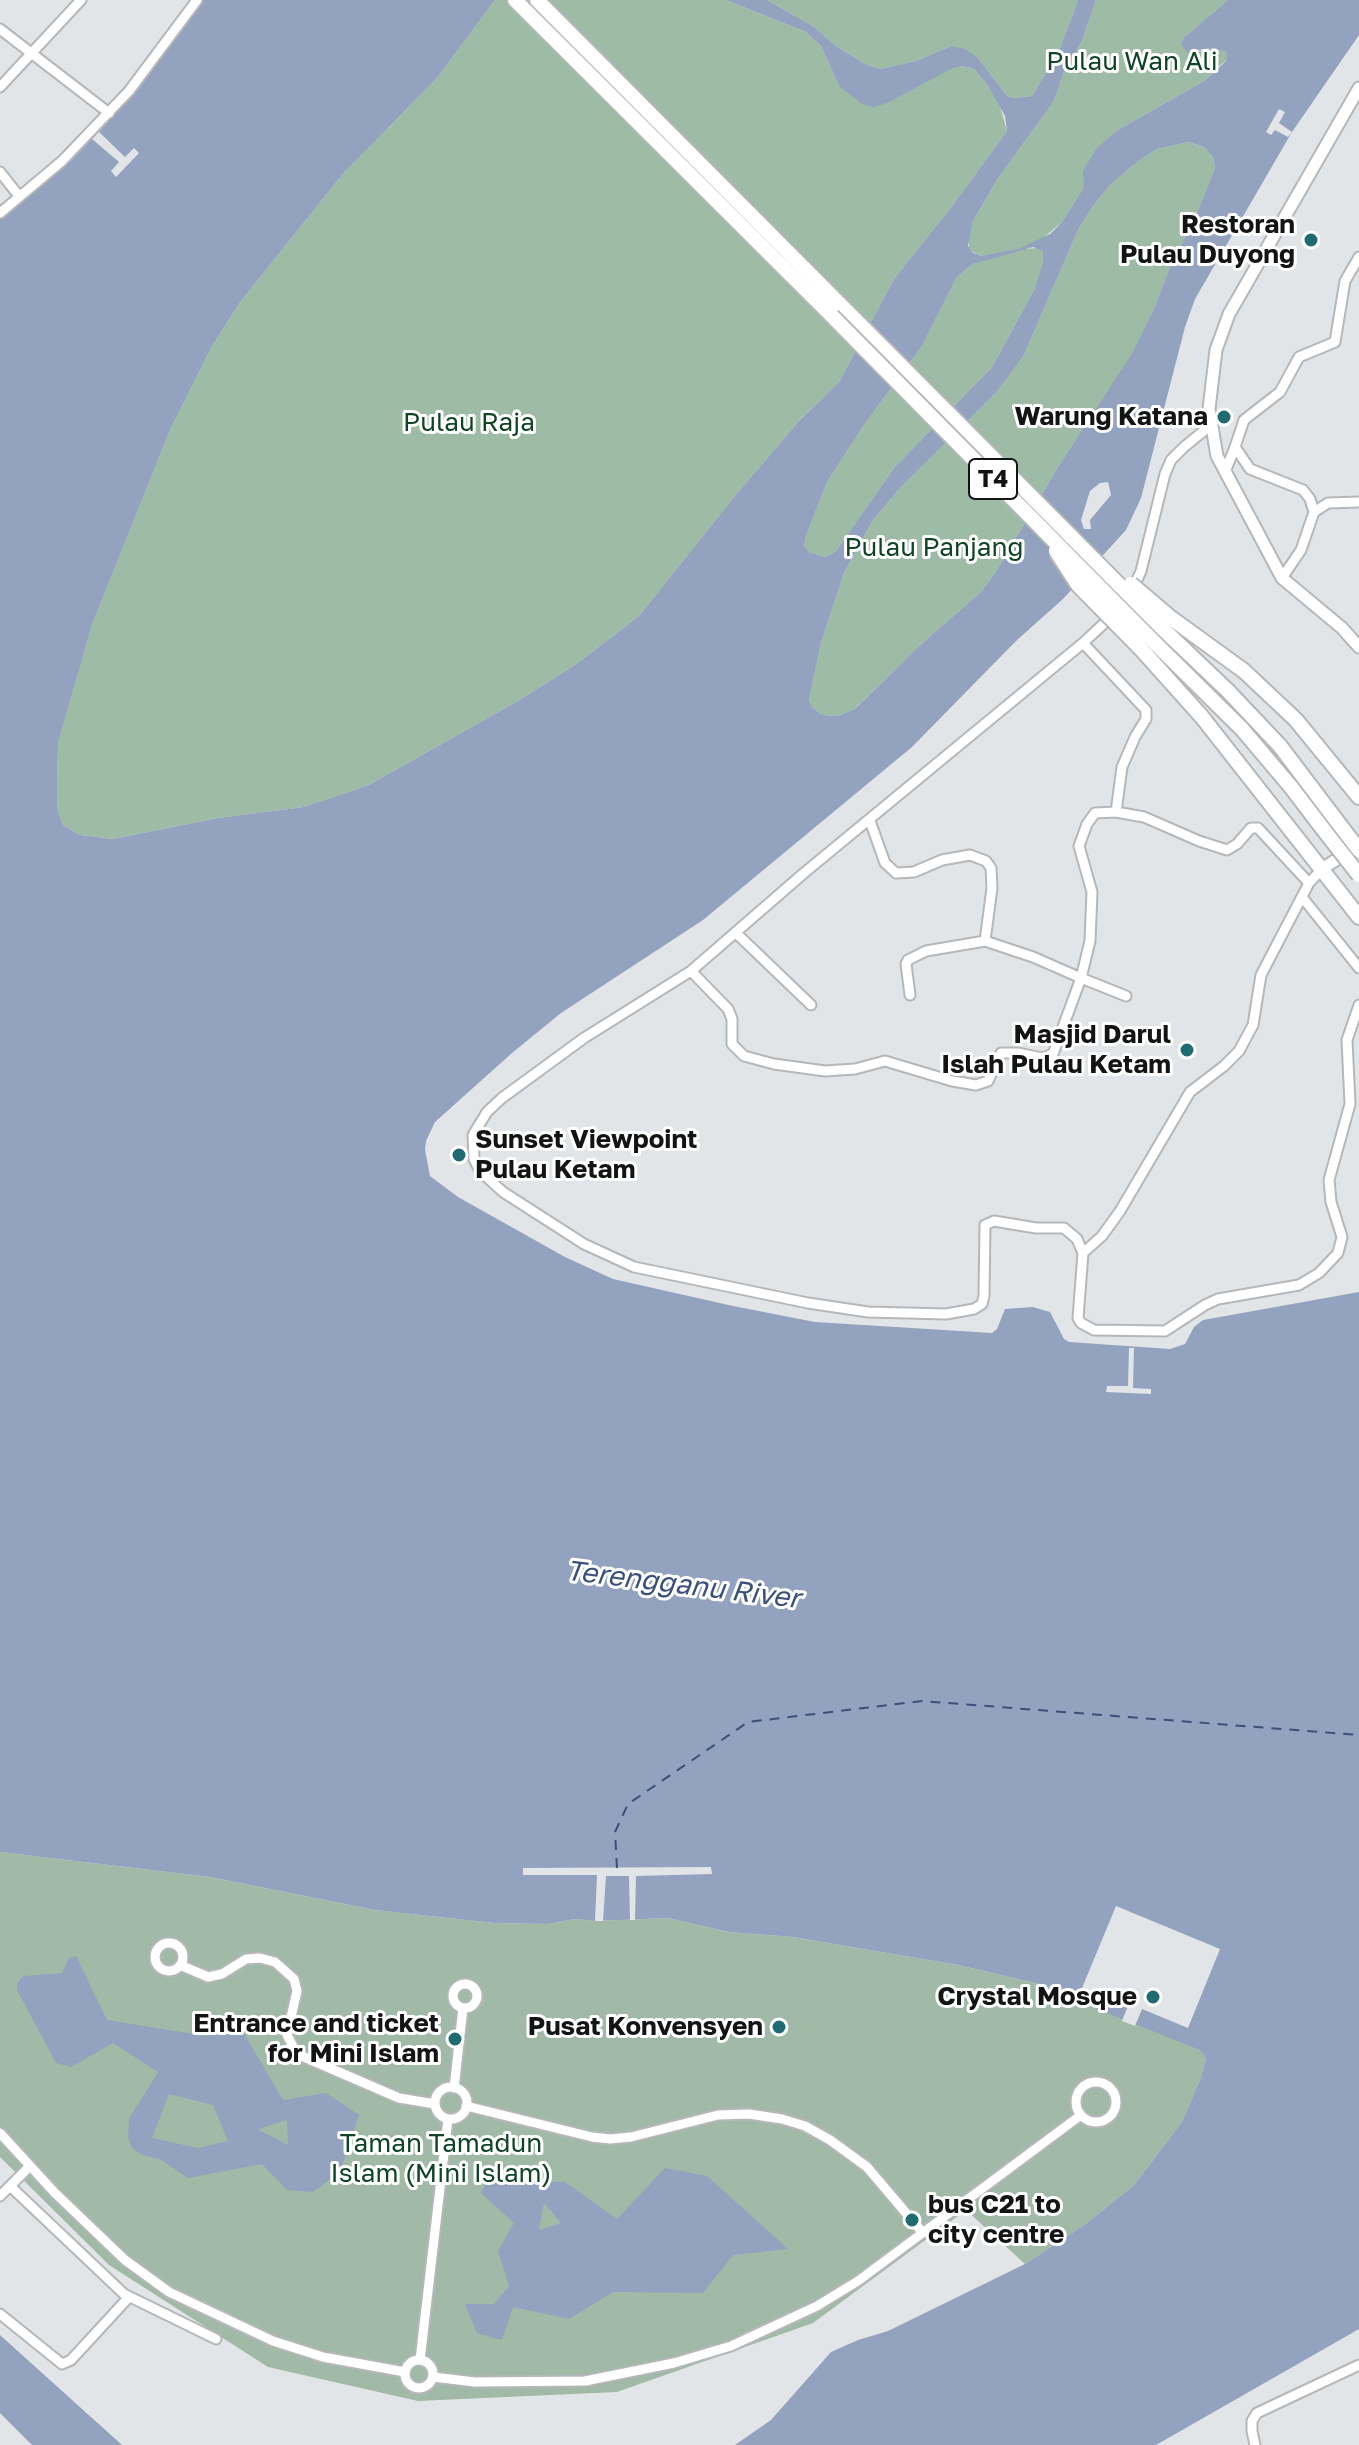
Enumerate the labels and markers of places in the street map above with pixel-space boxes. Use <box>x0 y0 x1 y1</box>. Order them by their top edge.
place label: Restoran Pulau Duyong <box>1120 209 1295 270</box>
marker: Restoran Pulau Duyong <box>1302 231 1320 249</box>
place label: Warung Katana <box>1014 401 1208 433</box>
marker: Warung Katana <box>1215 408 1233 426</box>
place label: Masjid Darul Islah Pulau Ketam <box>941 1019 1171 1080</box>
marker: Masjid Darul Islah Pulau Ketam <box>1178 1041 1196 1059</box>
place label: Sunset Viewpoint Pulau Ketam <box>475 1124 698 1186</box>
marker: Sunset Viewpoint Pulau Ketam <box>450 1146 468 1164</box>
place label: Crystal Mosque <box>937 1981 1137 2013</box>
marker: Crystal Mosque <box>1144 1988 1162 2006</box>
place label: Entrance and ticket for Mini Islam <box>193 2008 439 2070</box>
place label: Pusat Konvensyen <box>528 2011 763 2043</box>
marker: Pusat Konvensyen <box>770 2018 788 2036</box>
marker: Entrance and ticket for Mini Islam <box>446 2030 464 2048</box>
place label: bus C21 to city centre <box>928 2189 1064 2250</box>
marker: bus C21 to city centre <box>903 2211 921 2229</box>

